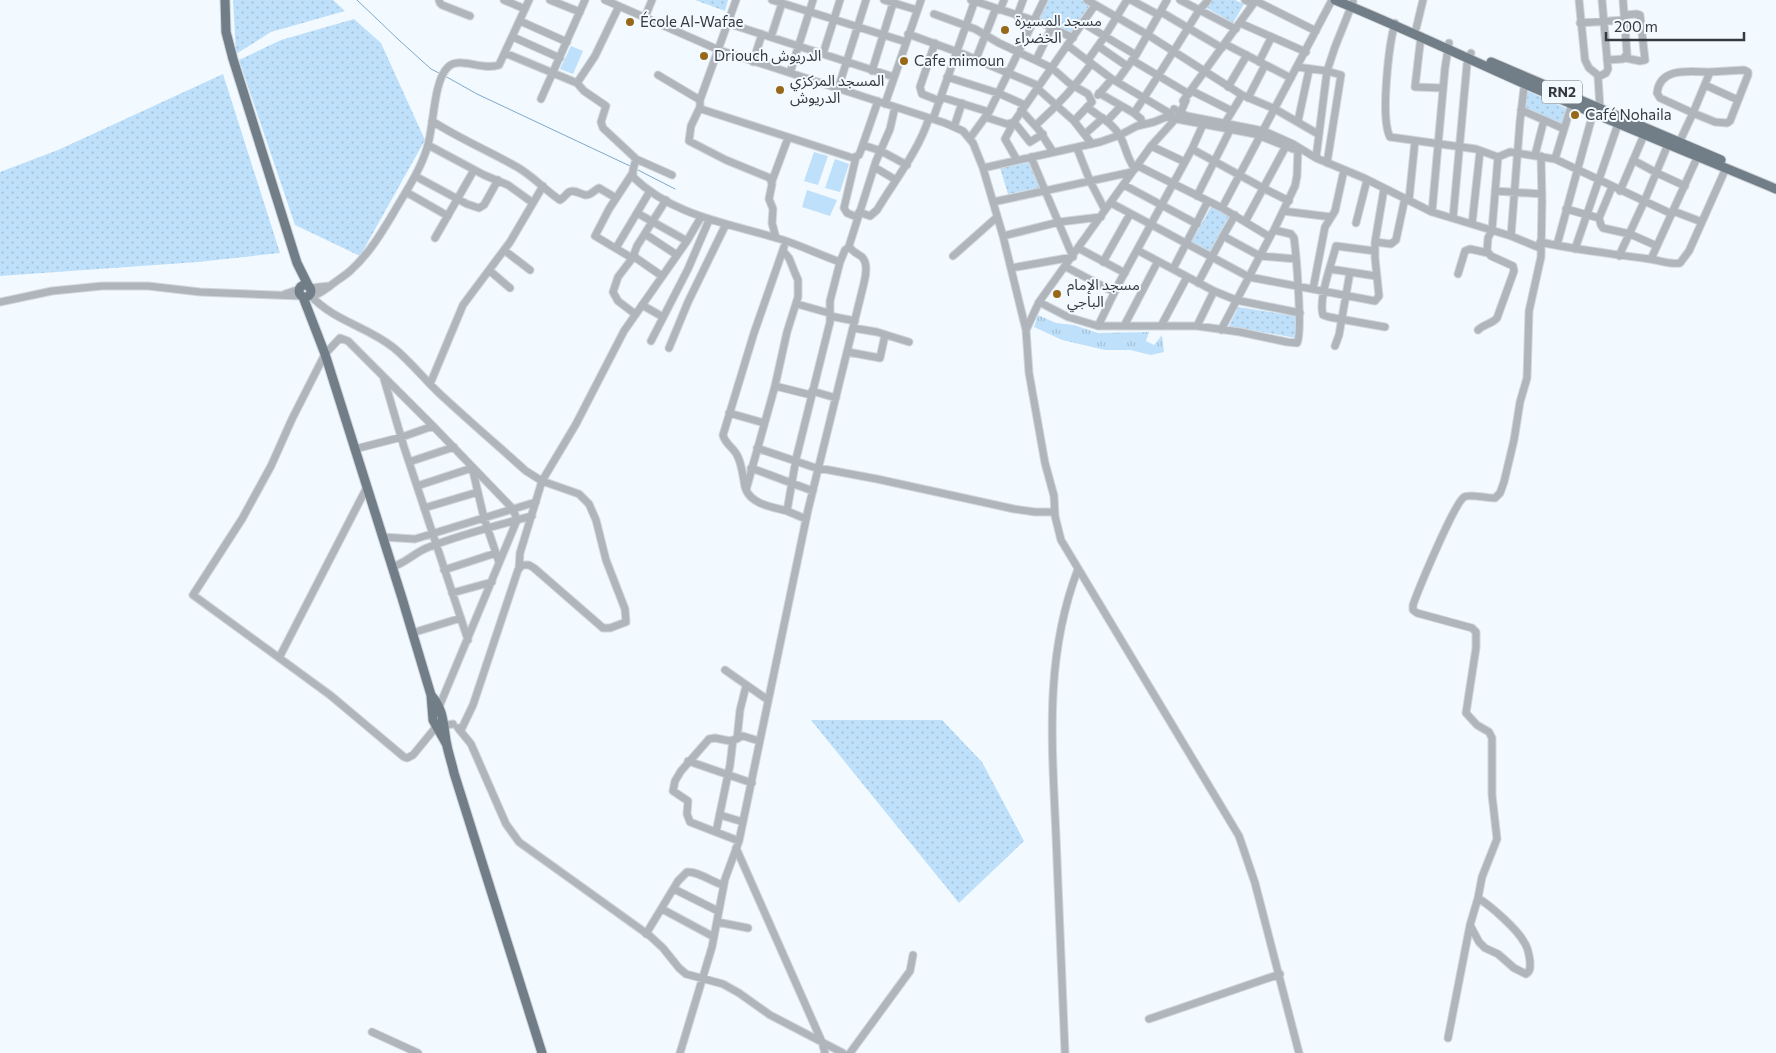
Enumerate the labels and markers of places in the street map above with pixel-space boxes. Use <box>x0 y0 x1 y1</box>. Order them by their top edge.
place label: École Al-Wafae <box>640 11 744 30</box>
place label: مسجد المسيرة الخضراء <box>1015 11 1102 47</box>
marker: École Al-Wafae <box>624 16 636 28</box>
marker: مسجد المسيرة الخضراء <box>999 24 1011 36</box>
place label: Driouch الدريوش <box>714 46 821 65</box>
marker: Driouch الدريوش <box>698 50 710 62</box>
place label: Cafe mimoun <box>914 51 1004 69</box>
marker: Cafe mimoun <box>898 55 910 67</box>
place label: المسجد المركزي الدريوش <box>790 71 884 107</box>
marker: المسجد المركزي الدريوش <box>774 84 786 96</box>
place label: Café Nohaila <box>1585 105 1672 123</box>
marker: Café Nohaila <box>1569 109 1581 121</box>
place label: مسجد الإمام الباجي <box>1067 275 1140 313</box>
marker: مسجد الإمام الباجي <box>1051 288 1063 300</box>

